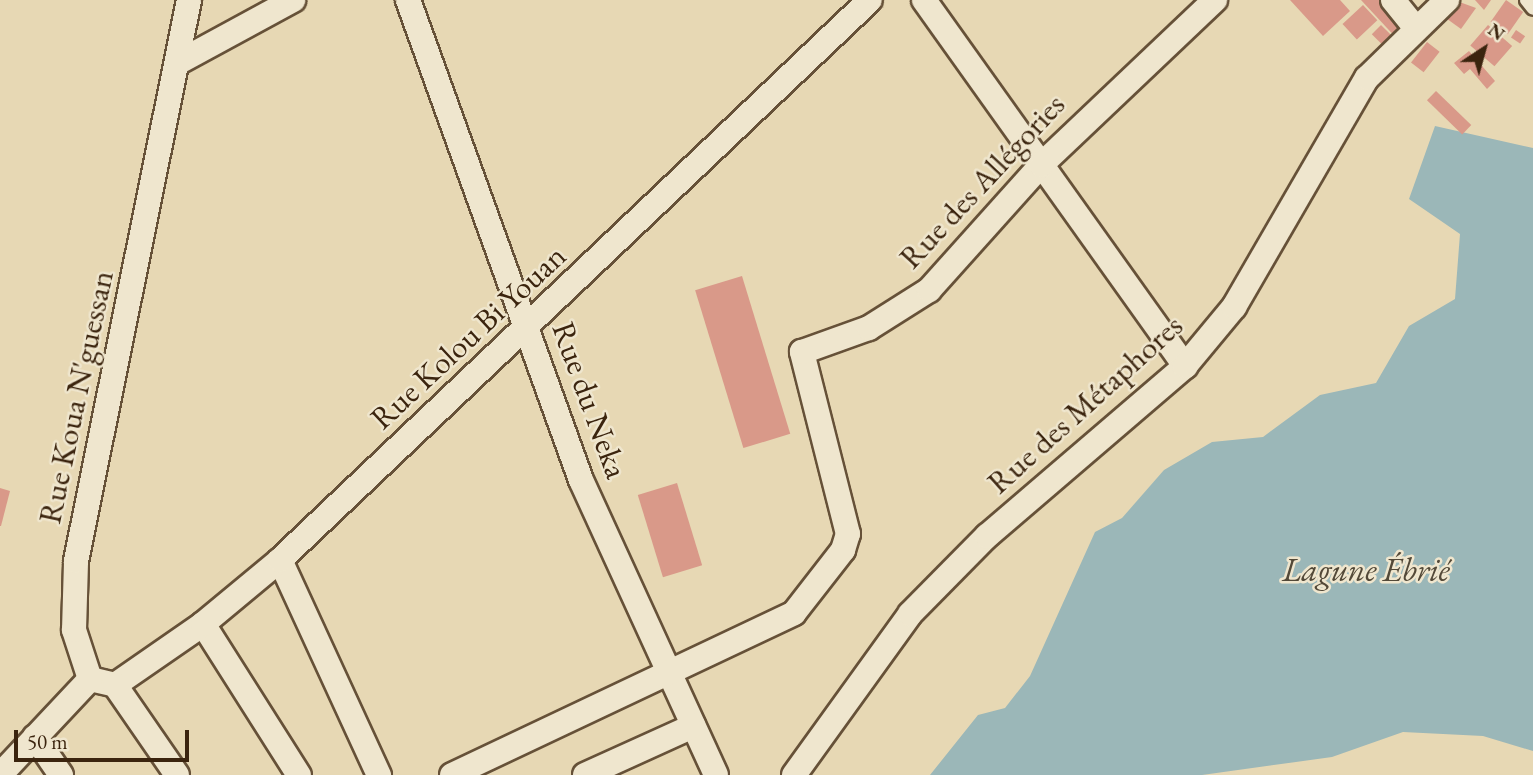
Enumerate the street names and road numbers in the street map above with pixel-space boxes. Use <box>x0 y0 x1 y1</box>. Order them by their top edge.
street label: Rue des Allégories <box>891 86 1073 276</box>
street label: Rue Kolou Bi Youan <box>362 237 574 437</box>
street label: Rue Koua N'guessan <box>30 267 122 527</box>
street label: Rue des Métaphores <box>979 306 1191 502</box>
street label: Rue du Neka <box>544 317 636 483</box>

